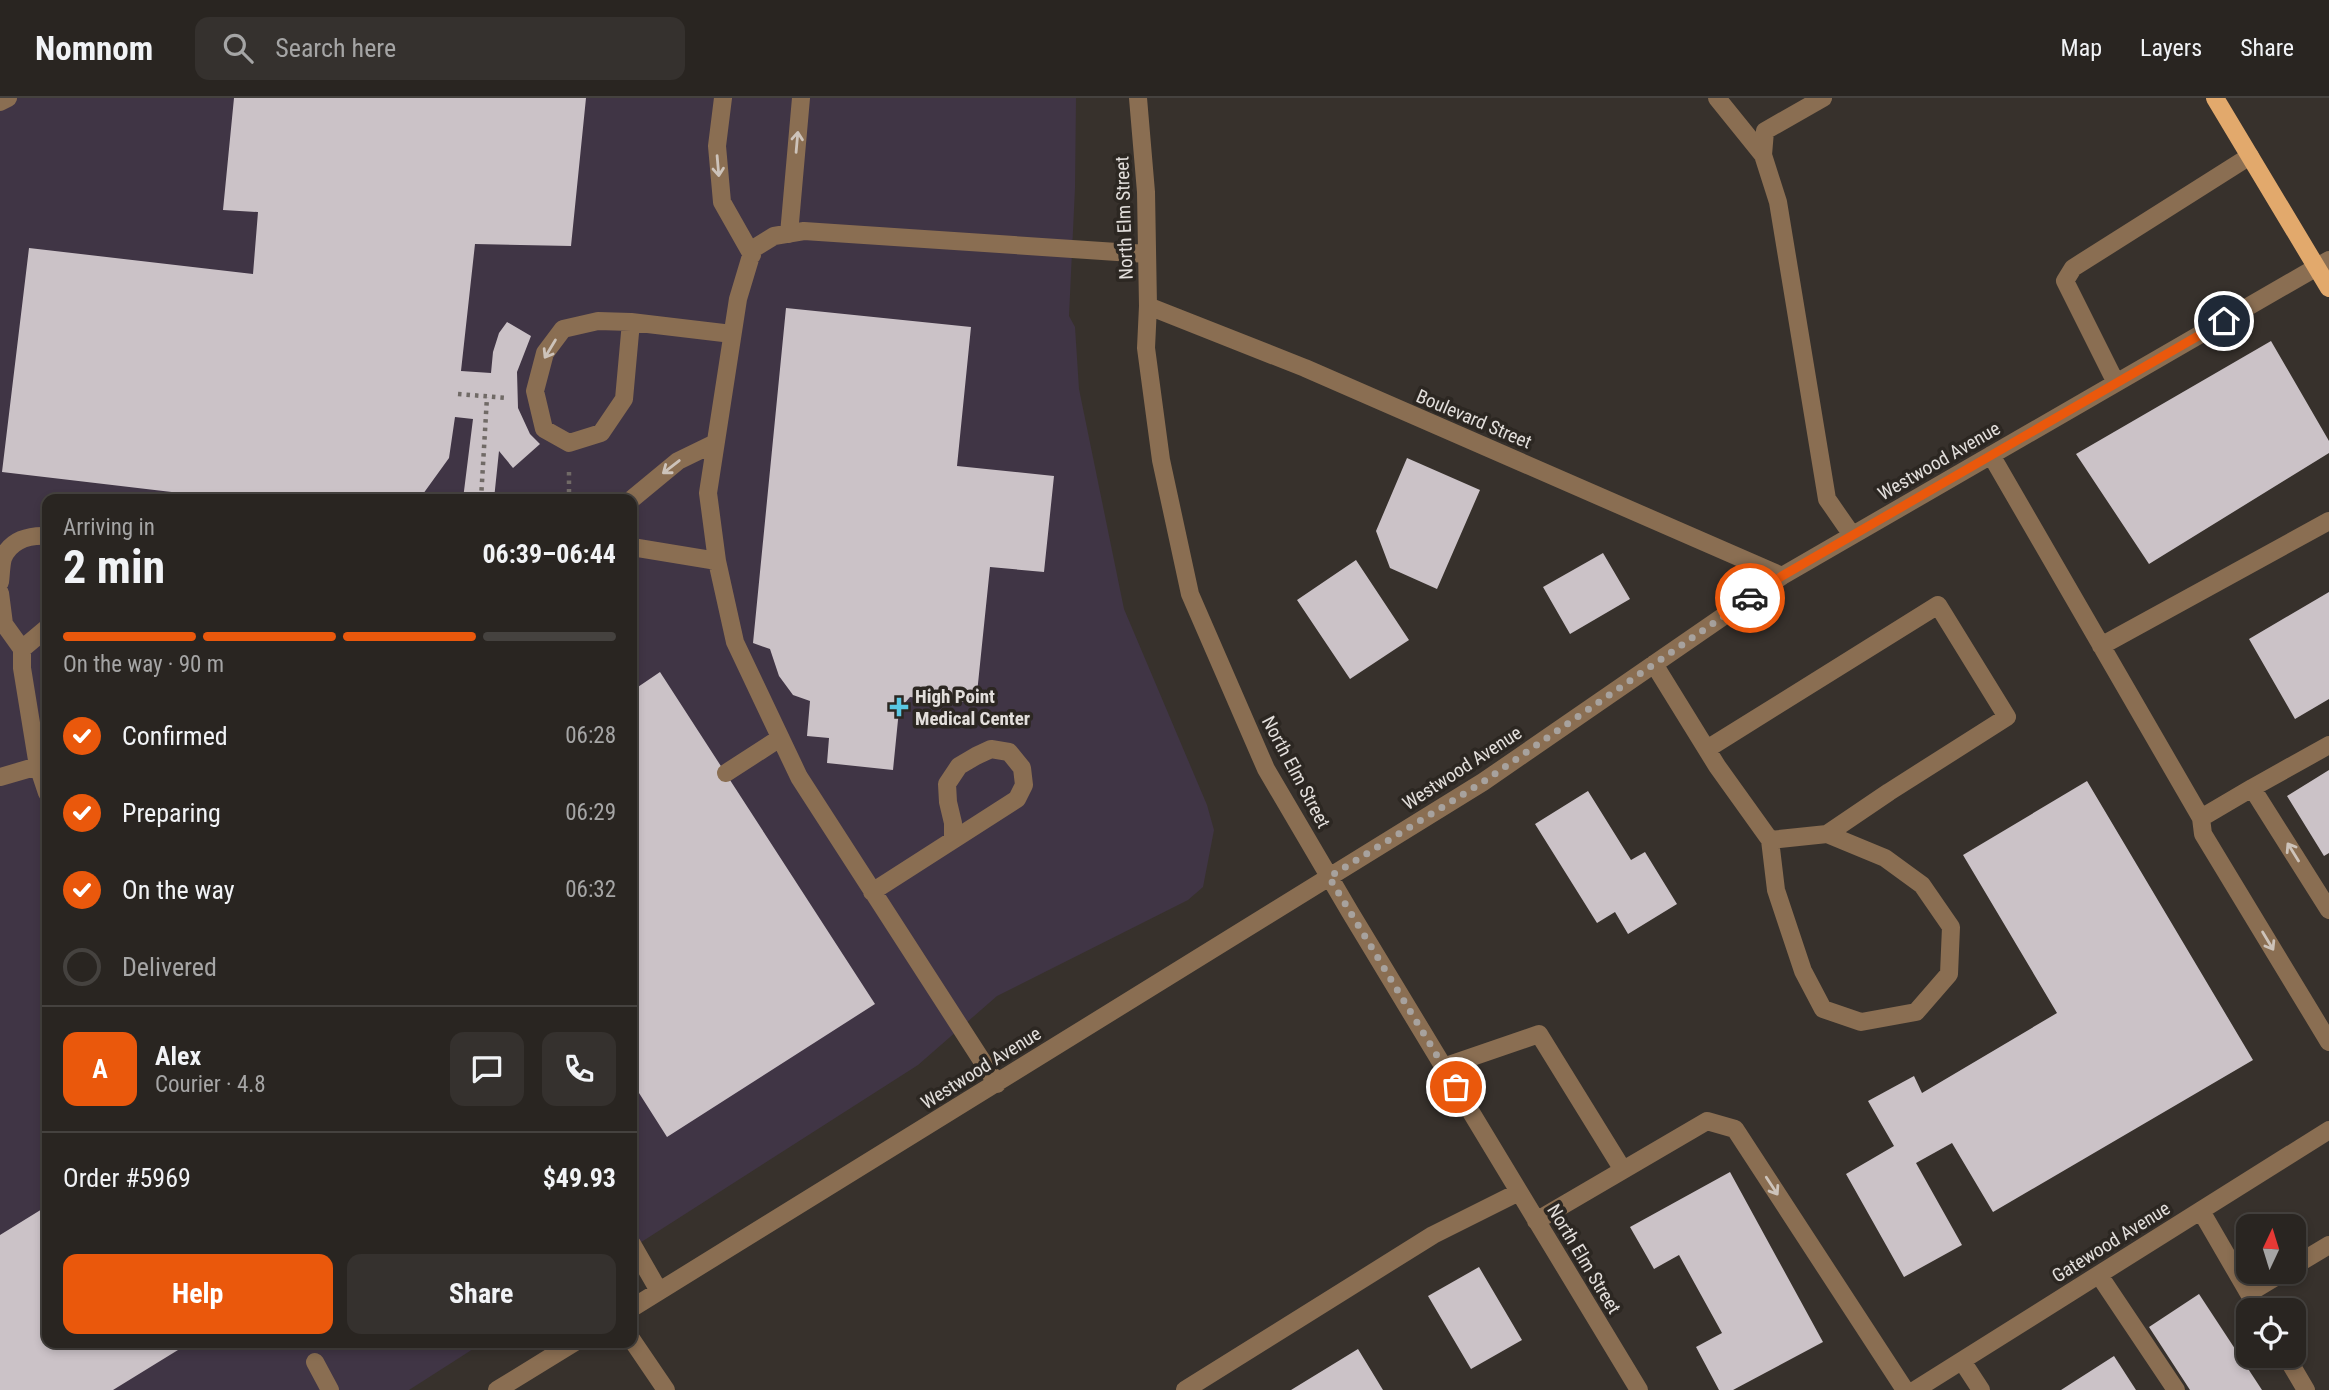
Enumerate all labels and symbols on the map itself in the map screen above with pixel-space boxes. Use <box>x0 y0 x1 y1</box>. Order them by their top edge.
one-way arrow <box>791 131 804 153</box>
one-way arrow <box>712 154 725 177</box>
street label: North Elm Street <box>1110 156 1138 280</box>
pin <box>2194 291 2254 351</box>
one-way arrow <box>543 338 557 358</box>
street label: Boulevard Street <box>1413 384 1535 454</box>
street label: Westwood Avenue <box>1874 417 2004 505</box>
one-way arrow <box>662 459 680 475</box>
courier <box>1715 563 1785 633</box>
place label: High Point Medical Center <box>915 685 1030 730</box>
marker: High Point Medical Center <box>889 697 909 717</box>
street label: North Elm Street <box>1257 712 1335 832</box>
street label: Westwood Avenue <box>1398 721 1526 815</box>
one-way arrow <box>2285 843 2299 863</box>
one-way arrow <box>2260 931 2275 950</box>
street label: Westwood Avenue <box>917 1022 1045 1114</box>
pin <box>1426 1057 1486 1117</box>
one-way arrow <box>1765 1176 1779 1196</box>
street label: Gatewood Avenue <box>2048 1196 2174 1287</box>
street label: North Elm Street <box>1542 1200 1626 1318</box>
north arrow <box>2236 1214 2306 1284</box>

